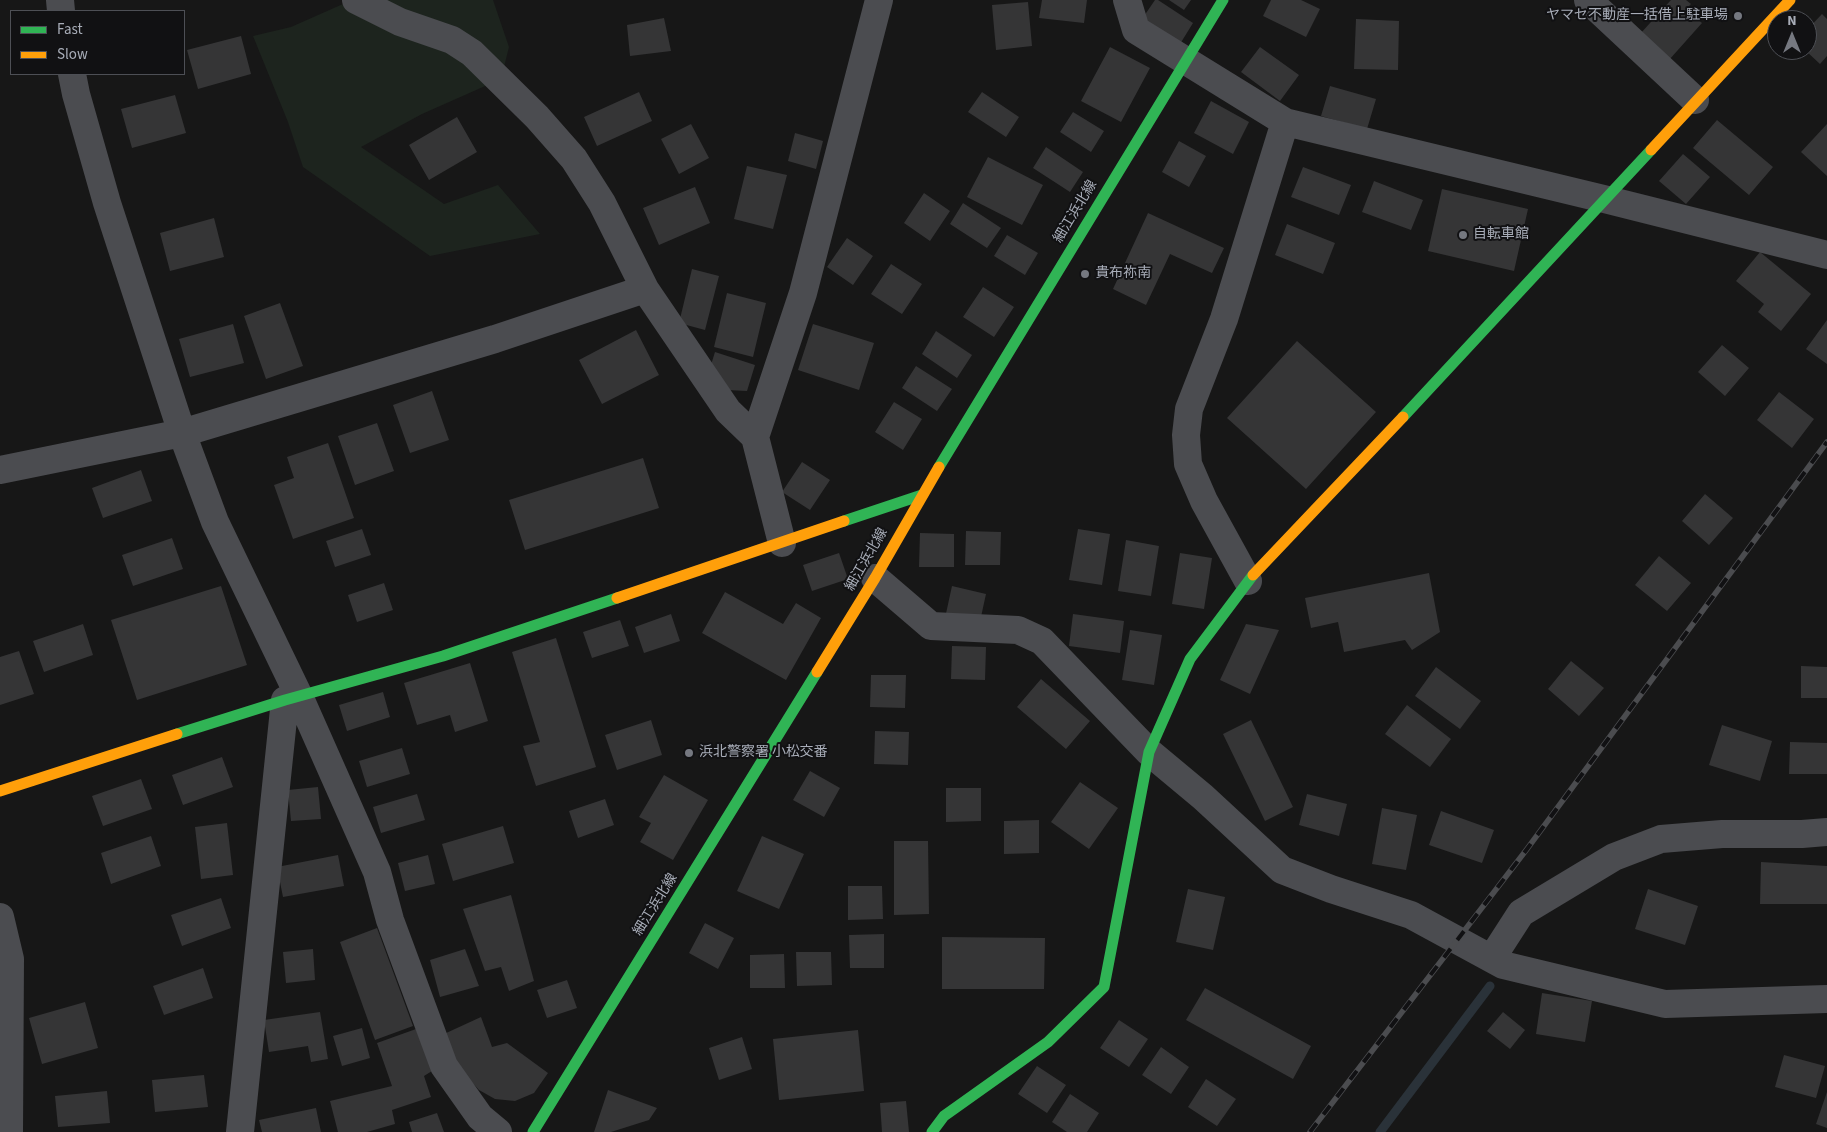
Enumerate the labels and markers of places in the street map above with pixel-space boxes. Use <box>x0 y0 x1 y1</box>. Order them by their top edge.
place label: ヤマセ不動産一括借上駐車場 <box>1546 8 1728 24</box>
marker: ヤマセ不動産一括借上駐車場 <box>1732 10 1744 22</box>
place label: 自転車館 <box>1473 227 1529 243</box>
marker: 自転車館 <box>1457 229 1469 241</box>
place label: 貴布祢南 <box>1095 266 1151 282</box>
marker: 貴布祢南 <box>1079 268 1091 280</box>
place label: 浜北警察署 小松交番 <box>699 745 828 761</box>
marker: 浜北警察署 小松交番 <box>683 747 695 759</box>

